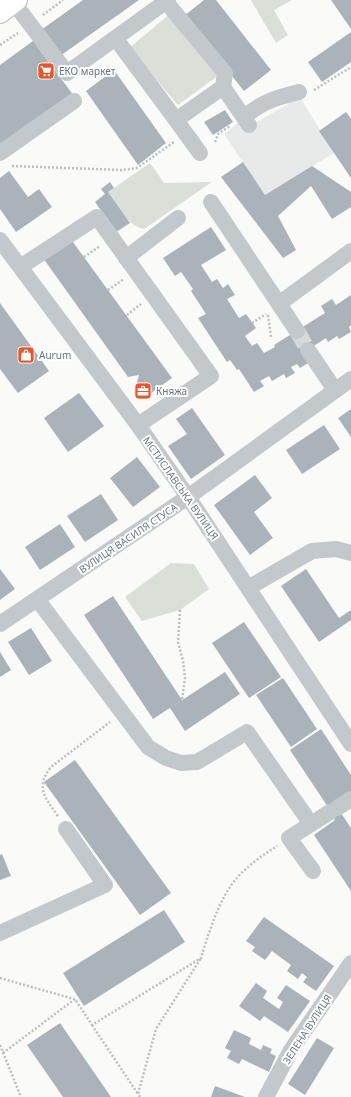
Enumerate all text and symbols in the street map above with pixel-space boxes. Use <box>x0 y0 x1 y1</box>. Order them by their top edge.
supermarket icon: ЕКО маркет <box>36 61 56 81</box>
place label: ЕКО маркет <box>59 64 116 78</box>
shop icon: Aurum <box>16 345 36 365</box>
place label: Aurum <box>39 348 71 362</box>
office icon: Княжа <box>133 381 153 401</box>
place label: Княжа <box>156 384 187 398</box>
street label: МСТИСЛАВСЬКА ВУЛИЦЯ <box>140 434 222 542</box>
street label: ВУЛИЦЯ ВАСИЛЯ СТУСА <box>76 499 180 576</box>
street label: ЗЕЛЕНА ВУЛИЦЯ <box>279 991 335 1067</box>

